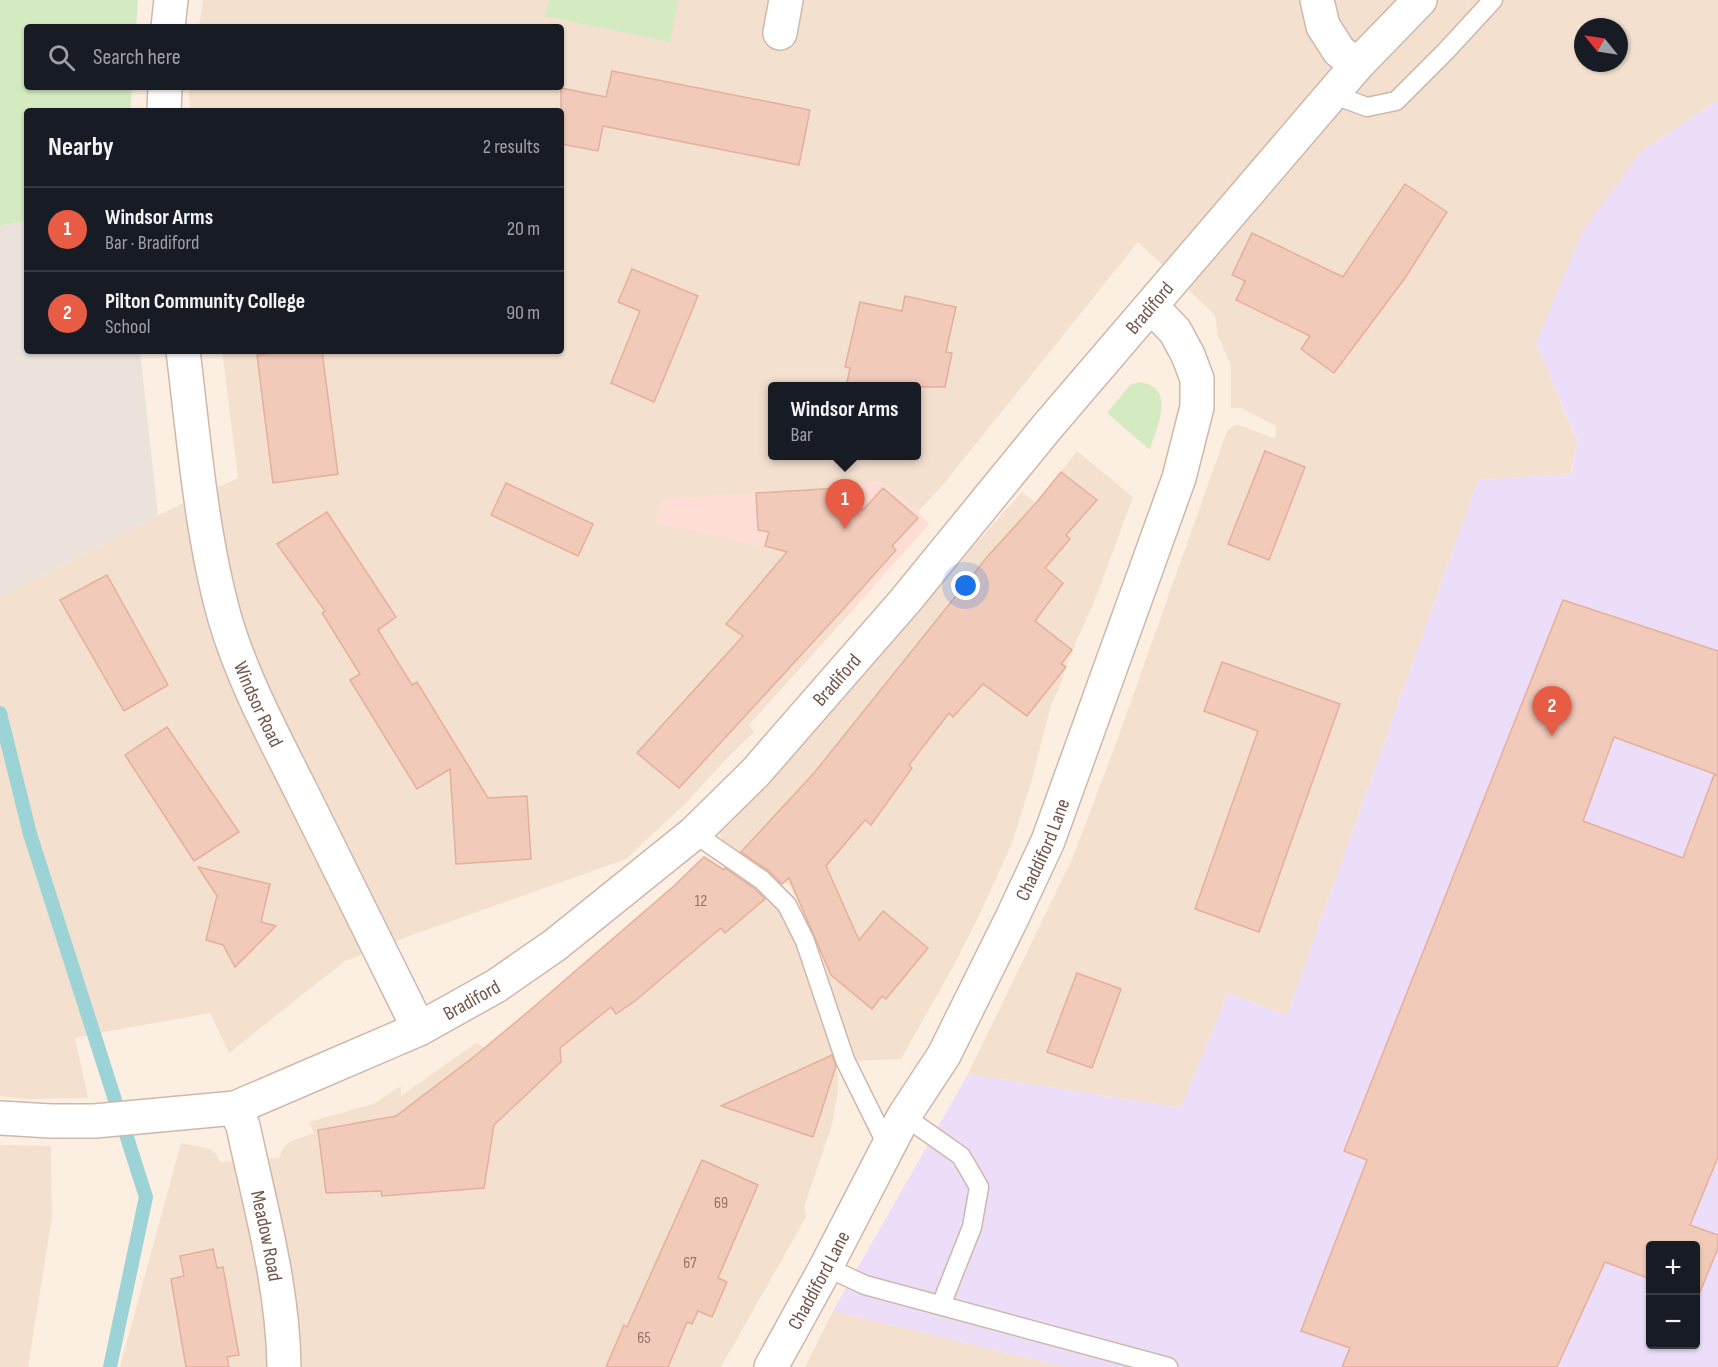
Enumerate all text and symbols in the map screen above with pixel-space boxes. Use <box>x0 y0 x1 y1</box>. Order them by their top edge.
north arrow <box>1574 18 1628 72</box>
search box <box>24 24 564 90</box>
icon: search <box>45 41 78 74</box>
text: Search here <box>93 44 180 71</box>
text: Nearby <box>48 132 114 163</box>
text: 2 results <box>483 135 540 159</box>
text: Windsor Arms <box>105 204 213 231</box>
text: 1 <box>64 217 71 241</box>
text: 20 m <box>507 217 540 241</box>
text: Bar · Bradiford <box>105 231 199 255</box>
street label: Bradiford <box>1121 277 1179 339</box>
text: Pilton Community College <box>105 288 305 315</box>
text: 2 <box>63 301 72 325</box>
text: 90 m <box>506 301 540 325</box>
text: School <box>105 315 150 339</box>
popup <box>768 382 921 460</box>
text: Windsor Arms <box>790 396 899 423</box>
text: Bar <box>790 423 813 447</box>
pin: 1 <box>826 480 864 529</box>
your location <box>951 571 980 600</box>
street label: Bradiford <box>808 649 866 711</box>
street label: Windsor Road <box>228 658 288 751</box>
pin: 2 <box>1532 686 1572 736</box>
street label: Chaddiford Lane <box>1011 796 1075 905</box>
house number: 12 <box>695 892 707 911</box>
street label: Bradiford <box>439 975 505 1026</box>
street label: Meadow Road <box>245 1188 287 1283</box>
house number: 69 <box>714 1194 728 1213</box>
street label: Chaddiford Lane <box>783 1227 856 1334</box>
map controls <box>1646 1241 1700 1349</box>
button: + <box>1646 1241 1700 1295</box>
house number: 67 <box>683 1254 697 1273</box>
button: − <box>1646 1295 1700 1349</box>
house number: 65 <box>637 1329 651 1348</box>

